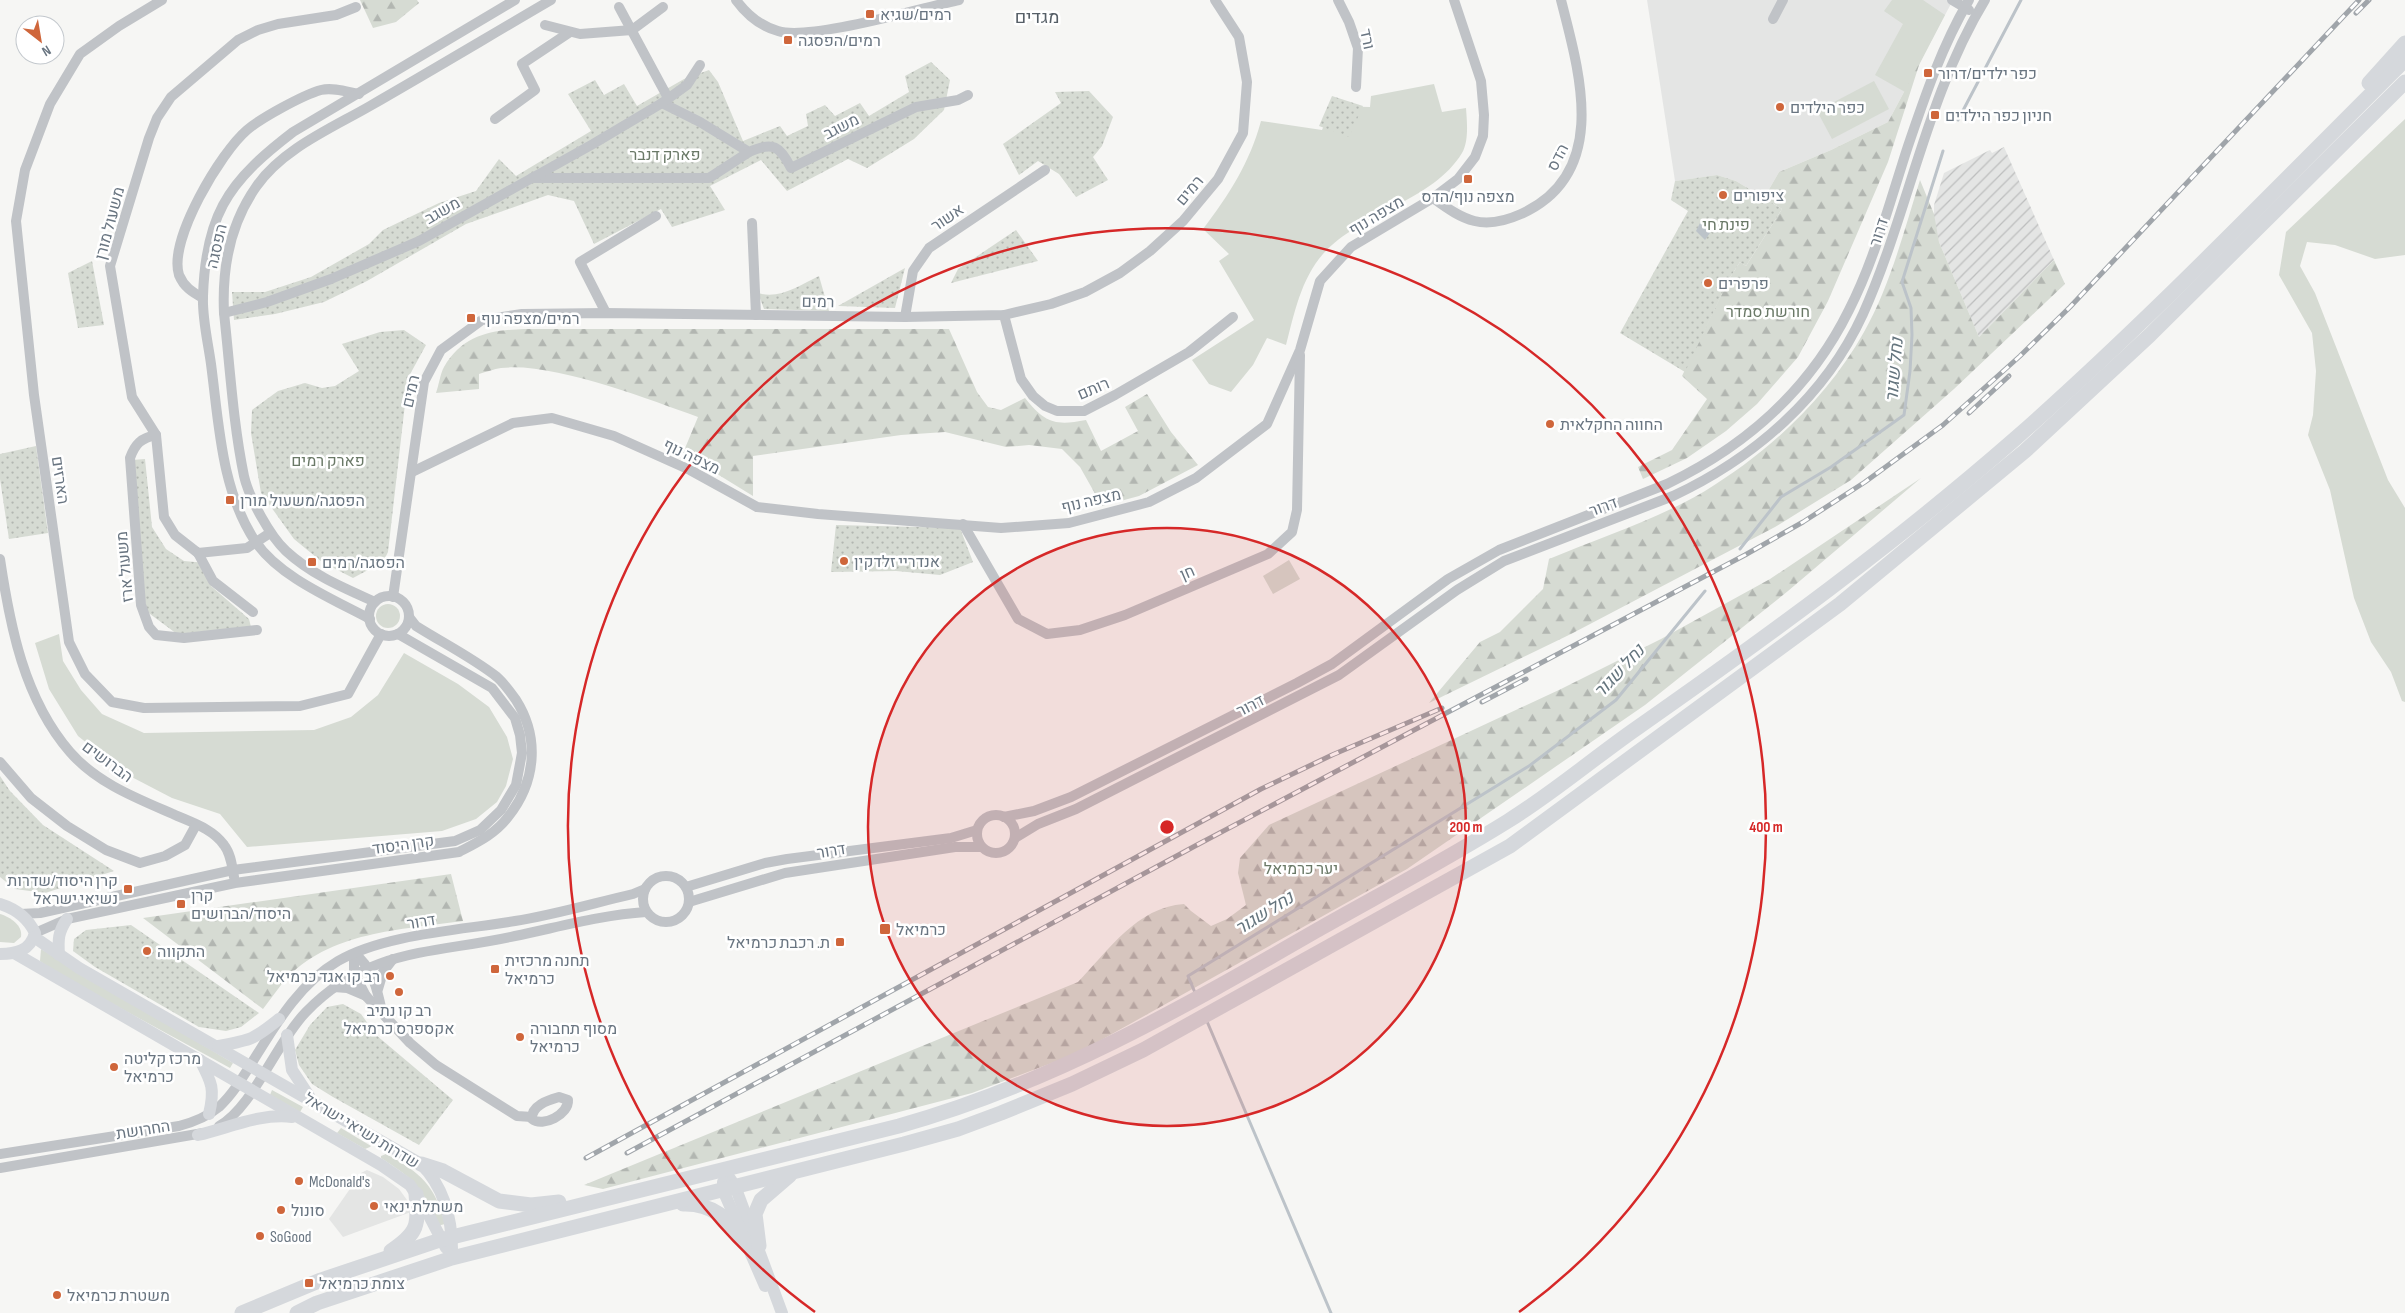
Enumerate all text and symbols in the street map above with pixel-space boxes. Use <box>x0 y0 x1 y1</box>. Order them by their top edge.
place label: רמים/שגיא <box>880 6 952 25</box>
district label: מגדים <box>1015 7 1059 28</box>
marker: רמים/שגיא <box>864 8 876 20</box>
north arrow <box>15 15 65 65</box>
street label: ורד <box>1355 27 1378 52</box>
place label: רמים/הפסגה <box>798 32 881 51</box>
marker: רמים/הפסגה <box>782 34 794 46</box>
text: N <box>39 42 54 60</box>
place label: כפר ילדים/דרור <box>1938 65 2037 84</box>
marker: כפר ילדים/דרור <box>1922 67 1934 79</box>
place label: כפר הילדים <box>1790 99 1865 118</box>
marker: כפר הילדים <box>1774 101 1786 113</box>
place label: חניון כפר הילדים <box>1945 107 2052 126</box>
marker: חניון כפר הילדים <box>1929 109 1941 121</box>
street label: משגב <box>821 110 863 144</box>
street label: הדס <box>1544 141 1573 174</box>
park label: פארק דנבר <box>629 146 701 165</box>
street label: רמים <box>1172 172 1208 210</box>
marker: מצפה נוף/הדס <box>1462 173 1474 185</box>
street label: משעול מורן <box>92 185 129 262</box>
place label: ציפורים <box>1733 187 1784 206</box>
place label: מצפה נוף/הדס <box>1421 188 1515 207</box>
marker: ציפורים <box>1717 189 1729 201</box>
street label: מצפה נוף <box>1346 192 1408 240</box>
street label: משגב <box>422 194 464 229</box>
street label: אשור <box>928 200 968 236</box>
park label: פינת חי <box>1702 216 1750 235</box>
street label: דרור <box>1866 216 1893 249</box>
street label: הפסגה <box>203 222 232 271</box>
place label: פרפרים <box>1718 275 1769 294</box>
marker: פרפרים <box>1702 277 1714 289</box>
street label: רמים <box>801 293 835 312</box>
park label: חורשת סמדר <box>1726 303 1810 322</box>
place label: רמים/מצפה נוף <box>481 310 580 329</box>
marker: רמים/מצפה נוף <box>465 312 477 324</box>
water label: נחל שגור <box>1881 335 1908 403</box>
street label: רמים <box>398 373 424 410</box>
street label: רותם <box>1075 374 1112 405</box>
place label: החווה החקלאית <box>1560 416 1663 435</box>
marker: החווה החקלאית <box>1544 418 1556 430</box>
street label: מצפה נוף <box>660 435 723 479</box>
park label: פארק רמים <box>291 452 365 471</box>
street label: הארזים <box>47 455 72 505</box>
street label: מצפה נוף <box>1060 485 1123 518</box>
place label: הפסגה/משעול מורן <box>240 492 365 511</box>
marker: הפסגה/משעול מורן <box>224 494 236 506</box>
street label: דרור <box>1587 494 1620 521</box>
street label: משעול ארז <box>113 530 138 603</box>
place label: אנדריי זלדקין <box>854 553 940 572</box>
place label: הפסגה/רמים <box>322 554 405 573</box>
marker: אנדריי זלדקין <box>838 555 850 567</box>
marker: הפסגה/רמים <box>306 556 318 568</box>
street label: חן <box>1177 562 1198 585</box>
water label: נחל שגור <box>1590 639 1650 702</box>
street label: דרור <box>1234 691 1268 721</box>
street label: הברושים <box>78 737 136 787</box>
centre of rings <box>1158 818 1176 836</box>
text: 200 m <box>1449 818 1483 837</box>
text: 400 m <box>1749 818 1783 837</box>
street label: קרן היסוד <box>371 832 435 859</box>
street label: דרור <box>816 840 847 863</box>
park label: יער כרמיאל <box>1264 860 1338 879</box>
place label: קרן היסוד/שדרות נשיאי ישראל <box>7 872 118 909</box>
marker: קרן היסוד/שדרות נשיאי ישראל <box>122 883 134 895</box>
place label: קרן היסוד/הברושים <box>191 887 291 924</box>
water label: נחל שגור <box>1231 887 1299 940</box>
marker: קרן היסוד/הברושים <box>175 898 187 910</box>
street label: דרור <box>406 911 437 934</box>
place label: כרמיאל <box>896 921 946 940</box>
marker: כרמיאל <box>878 922 892 936</box>
place label: ת. רכבת כרמיאל <box>727 934 830 953</box>
marker: ת. רכבת כרמיאל <box>834 936 846 948</box>
place label: התקווה <box>157 943 205 962</box>
marker: התקווה <box>141 945 153 957</box>
place label: תחנה מרכזית כרמיאל <box>505 952 590 989</box>
marker: תחנה מרכזית כרמיאל <box>489 963 501 975</box>
place label: רב קו אגד כרמיאל <box>267 968 380 987</box>
marker: רב קו אגד כרמיאל <box>384 970 396 982</box>
marker: רב קו נתיב אקספרס כרמיאל <box>393 986 405 998</box>
place label: רב קו נתיב אקספרס כרמיאל <box>344 1002 454 1039</box>
place label: מסוף תחבורה כרמיאל <box>530 1020 617 1057</box>
marker: מסוף תחבורה כרמיאל <box>514 1031 526 1043</box>
place label: מרכז קליטה כרמיאל <box>124 1050 201 1087</box>
marker: מרכז קליטה כרמיאל <box>108 1061 120 1073</box>
street label: שדרות נשיאי ישראל <box>300 1089 422 1173</box>
street label: החרושת <box>115 1117 172 1144</box>
place label: McDonald's <box>309 1173 371 1192</box>
marker: McDonald's <box>293 1175 305 1187</box>
place label: משתלת ינאי <box>384 1198 463 1217</box>
marker: משתלת ינאי <box>368 1200 380 1212</box>
place label: סונול <box>291 1202 325 1221</box>
marker: סונול <box>275 1204 287 1216</box>
place label: SoGood <box>270 1228 311 1247</box>
marker: SoGood <box>254 1230 266 1242</box>
place label: צומת כרמיאל <box>319 1275 405 1294</box>
marker: צומת כרמיאל <box>303 1277 315 1289</box>
place label: משטרת כרמיאל <box>67 1287 170 1306</box>
marker: משטרת כרמיאל <box>51 1289 63 1301</box>

